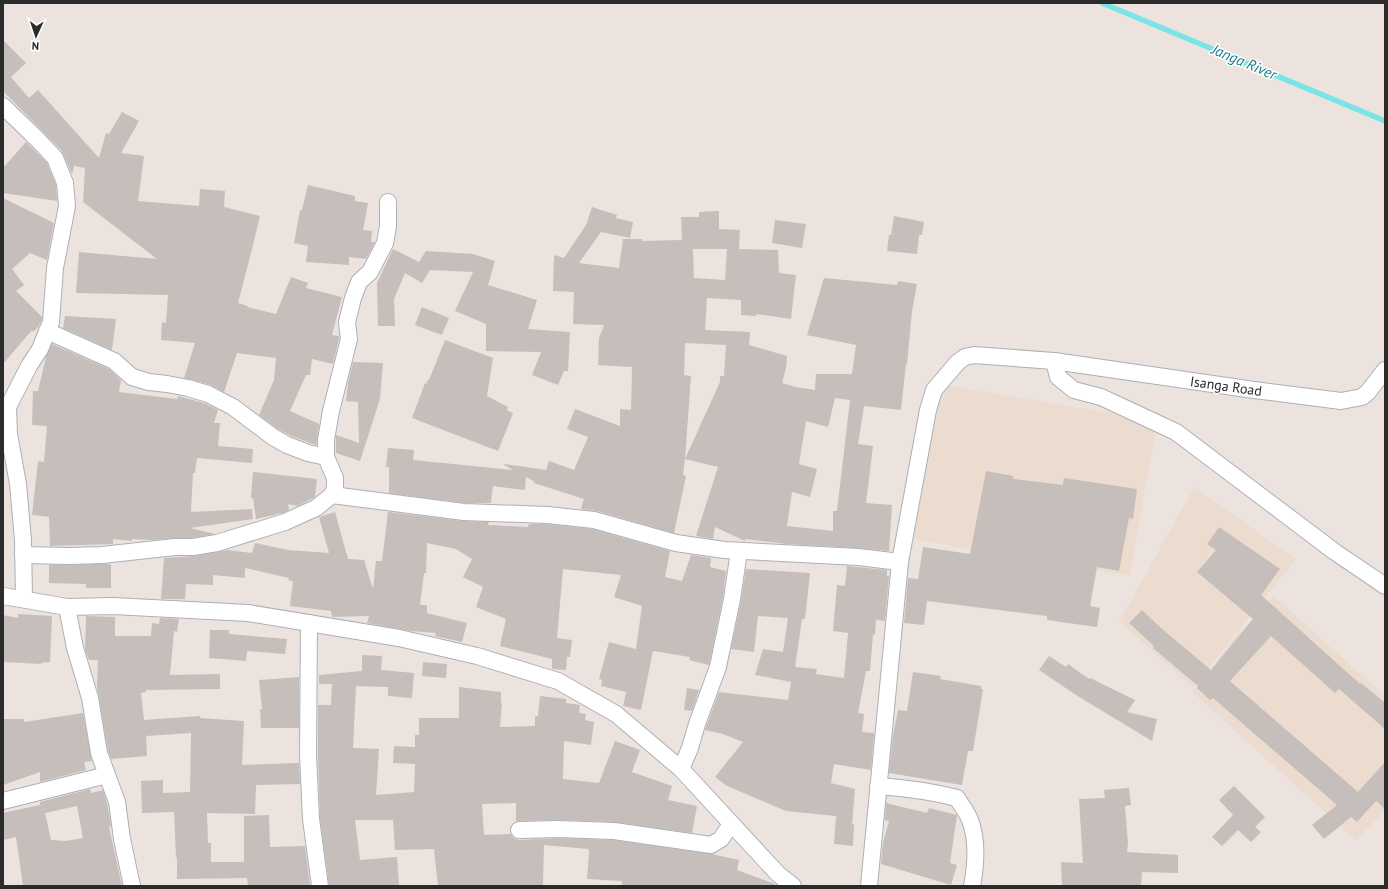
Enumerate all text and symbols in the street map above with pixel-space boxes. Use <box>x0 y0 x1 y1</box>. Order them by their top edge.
north arrow <box>16 16 56 56</box>
text: N <box>31 39 39 53</box>
water label: Janga River <box>1208 39 1281 84</box>
street label: Isanga Road <box>1189 372 1263 400</box>

